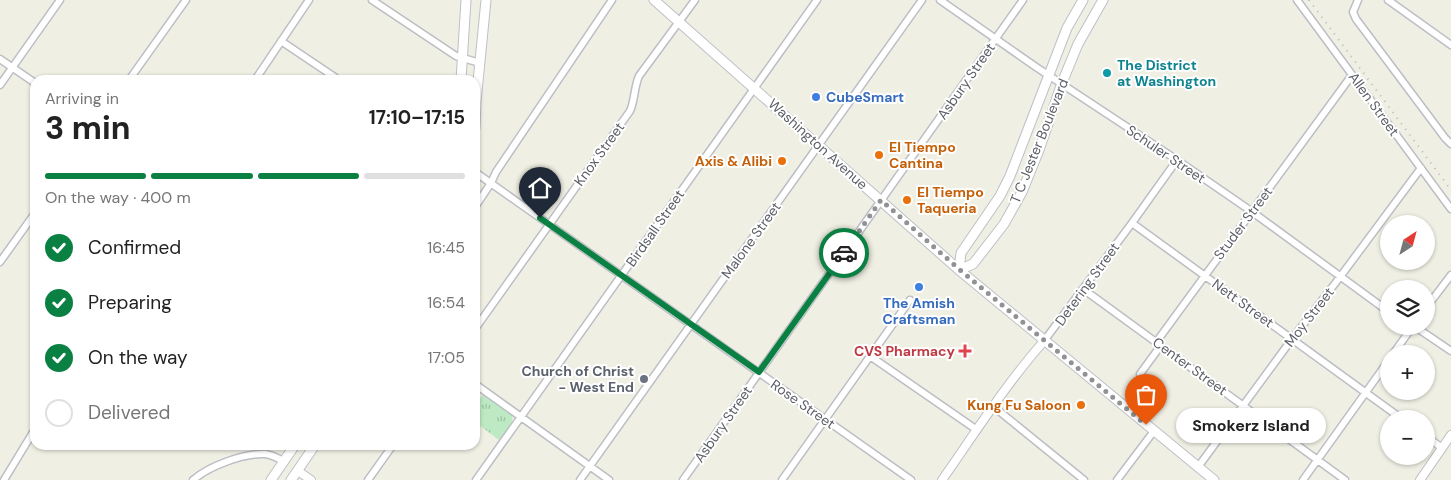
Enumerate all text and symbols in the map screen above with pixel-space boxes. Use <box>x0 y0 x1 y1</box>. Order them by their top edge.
street label: Asbury Street <box>933 39 999 123</box>
place label: The District at Washington <box>1117 56 1216 90</box>
marker: The District at Washington <box>1101 67 1113 79</box>
street label: Allen Street <box>1345 68 1403 140</box>
street label: T C Jester Boulevard <box>1006 76 1072 206</box>
text: Arriving in <box>45 88 119 109</box>
place label: CubeSmart <box>826 88 904 106</box>
marker: CubeSmart <box>810 91 822 103</box>
street label: Washington Avenue <box>765 95 872 193</box>
text: 17:10–17:15 <box>369 105 465 130</box>
text: 3 min <box>45 107 130 149</box>
street label: Knox Street <box>570 119 628 189</box>
street label: Schuler Street <box>1123 121 1209 187</box>
place label: El Tiempo Cantina <box>889 138 956 172</box>
marker: El Tiempo Cantina <box>873 149 885 161</box>
place label: Axis & Alibi <box>695 152 772 170</box>
marker: Axis & Alibi <box>776 155 788 167</box>
pin <box>519 167 561 218</box>
icon: home <box>526 174 554 202</box>
place label: El Tiempo Taqueria <box>917 183 984 217</box>
street label: Studer Street <box>1210 183 1276 263</box>
street label: Birdsall Street <box>622 186 688 270</box>
text: On the way · 400 m <box>45 187 191 208</box>
marker: El Tiempo Taqueria <box>901 194 913 206</box>
street label: Malone Street <box>717 198 785 282</box>
north arrow <box>1380 215 1435 270</box>
map controls <box>1380 215 1435 465</box>
courier <box>819 228 869 278</box>
icon: check <box>45 234 73 262</box>
text: Confirmed <box>88 235 181 260</box>
text: 16:45 <box>427 237 465 258</box>
icon: car <box>830 239 858 267</box>
street label: Detering Street <box>1051 239 1123 329</box>
street label: Nett Street <box>1209 275 1277 331</box>
button: layers <box>1380 280 1435 335</box>
marker: The Amish Craftsman <box>913 281 925 293</box>
street label: Moy Street <box>1280 284 1338 350</box>
icon: check <box>45 289 73 317</box>
text: Preparing <box>88 290 172 315</box>
text: 16:54 <box>427 292 465 313</box>
place label: The Amish Craftsman <box>883 294 955 328</box>
street label: Center Street <box>1149 333 1231 399</box>
place label: CVS Pharmacy <box>854 342 956 360</box>
icon: check <box>45 344 73 372</box>
text: On the way <box>88 345 188 370</box>
marker: CVS Pharmacy <box>959 345 971 357</box>
button: + <box>1380 345 1435 400</box>
text: 17:05 <box>428 347 465 368</box>
place label: Church of Christ - West End <box>521 362 634 396</box>
marker: Church of Christ - West End <box>638 373 650 385</box>
pin <box>1125 374 1167 425</box>
street label: Rose Street <box>767 375 839 433</box>
icon: bag <box>1132 381 1160 409</box>
street label: Asbury Street <box>690 382 756 466</box>
place label: Kung Fu Saloon <box>967 396 1071 414</box>
marker: Kung Fu Saloon <box>1075 399 1087 411</box>
text: Delivered <box>88 400 170 425</box>
callout: Smokerz Island <box>1176 408 1326 442</box>
button: − <box>1380 410 1435 465</box>
text: Smokerz Island <box>1192 415 1310 436</box>

